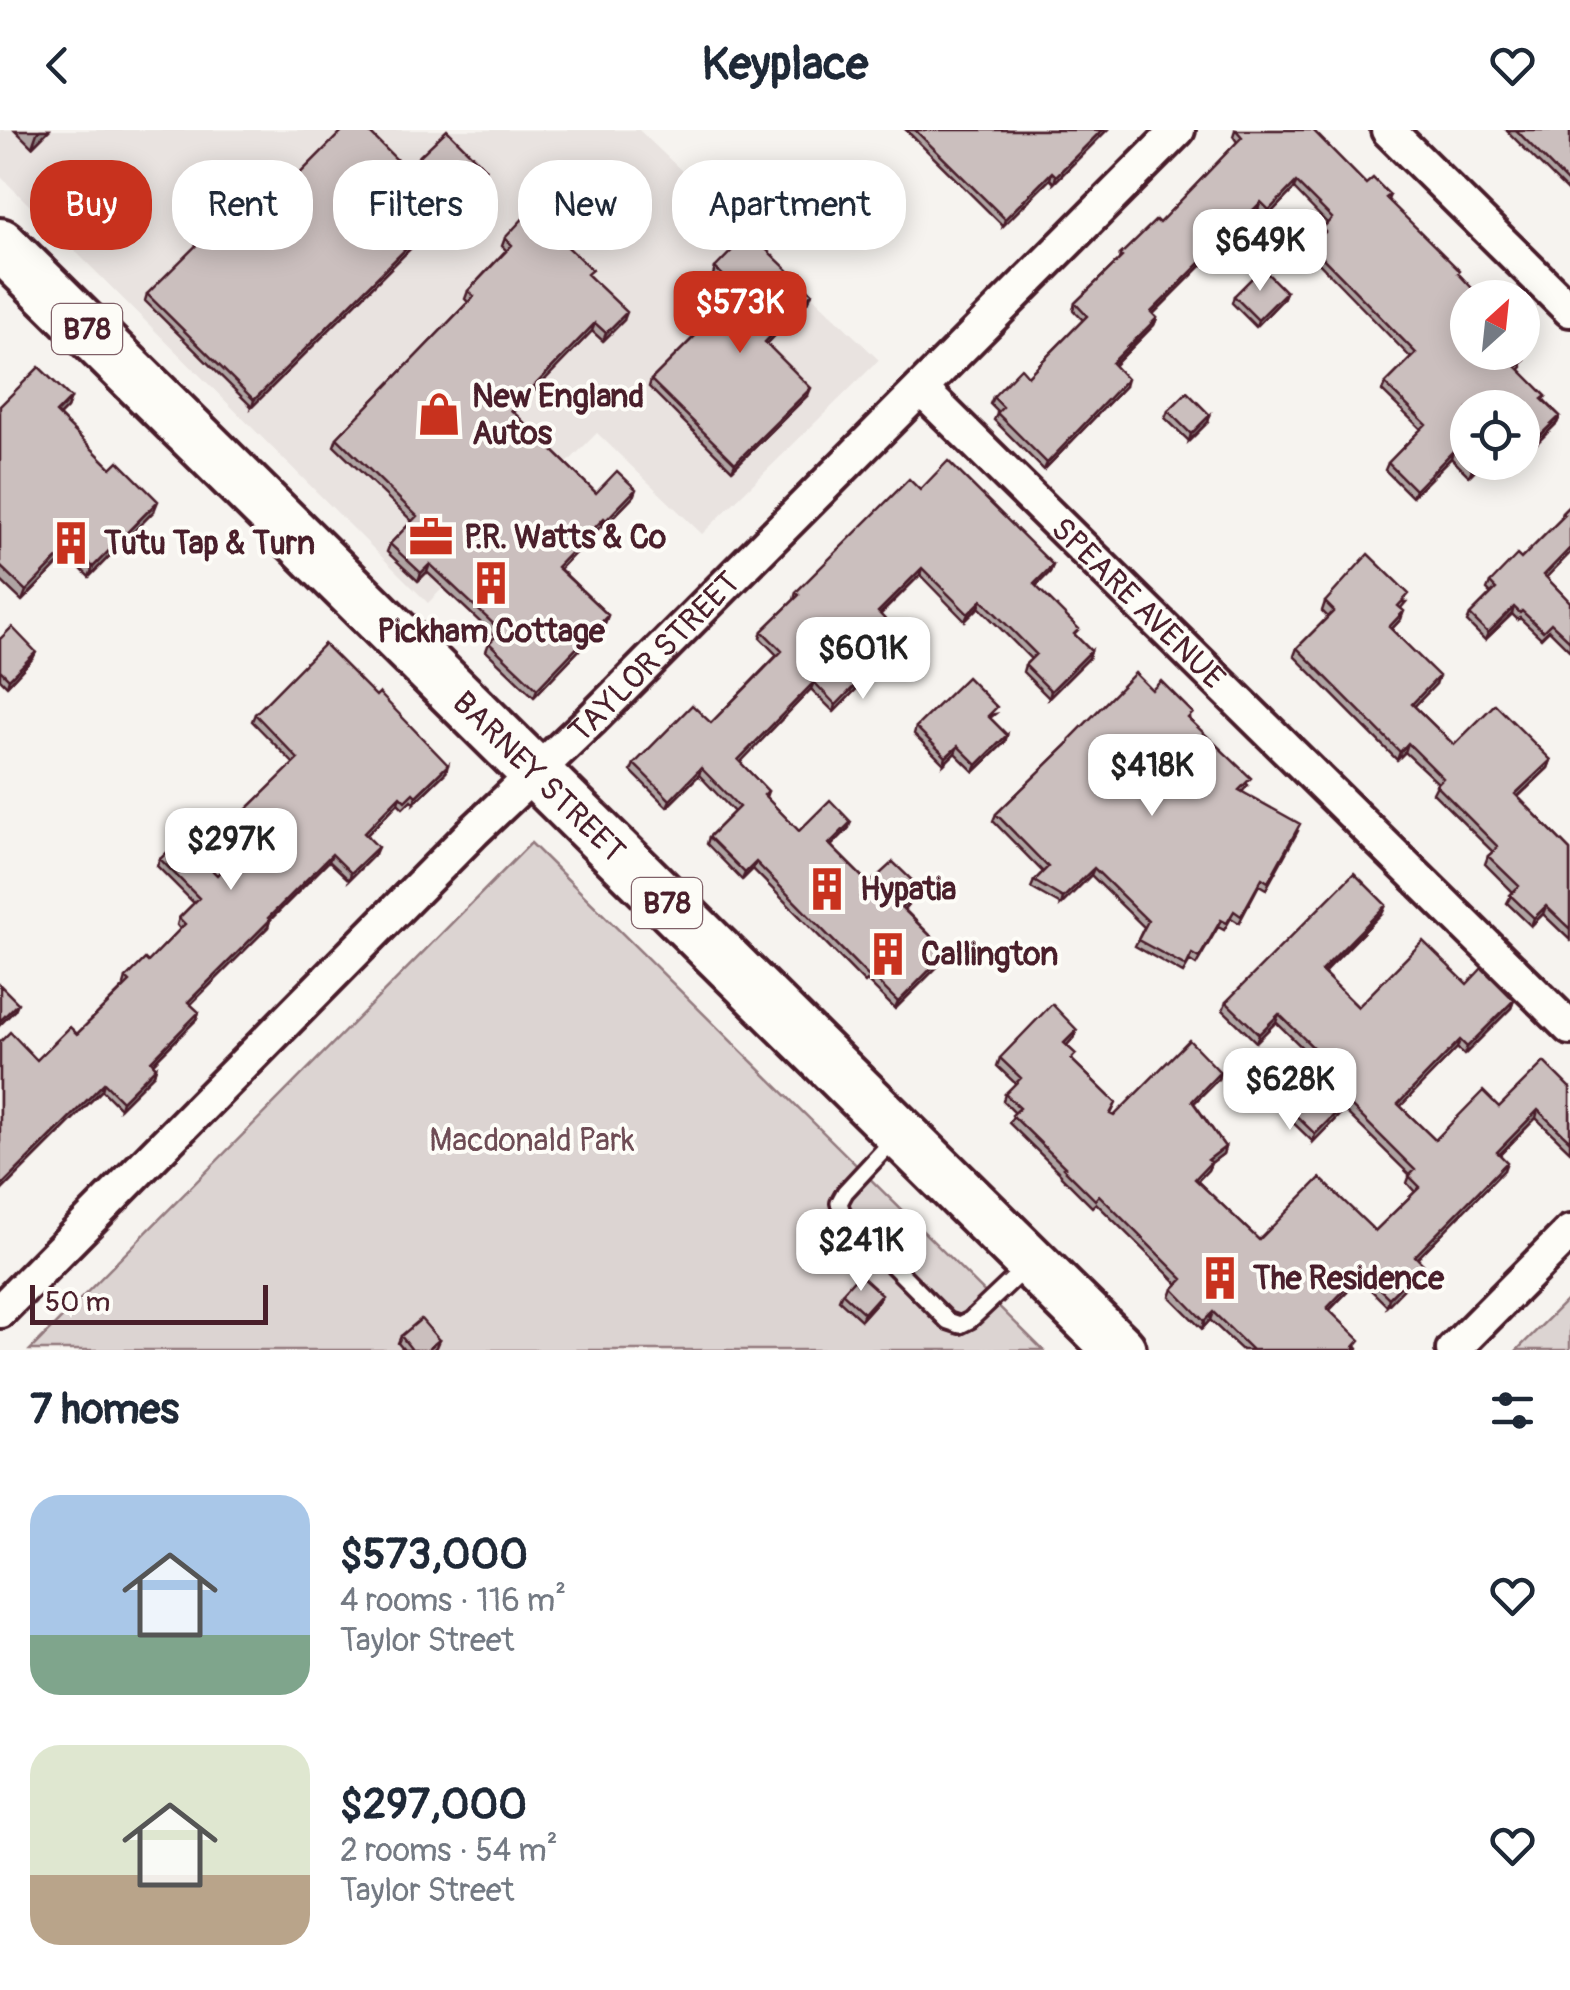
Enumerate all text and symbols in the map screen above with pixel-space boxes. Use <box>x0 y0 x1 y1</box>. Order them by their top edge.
text: Keyplace <box>702 37 868 93</box>
icon: back <box>30 38 85 93</box>
icon: heart <box>1485 38 1540 93</box>
chip: Buy <box>30 160 152 250</box>
chip: Rent <box>172 160 313 250</box>
chip: Filters <box>333 160 498 250</box>
chip: New <box>518 160 652 250</box>
chip: Apartment <box>672 160 906 250</box>
pin: $649K <box>1190 209 1330 294</box>
text: $649K <box>1215 221 1305 261</box>
pin: $573K <box>670 271 810 356</box>
north arrow <box>1450 280 1540 370</box>
map controls <box>1450 280 1540 480</box>
text: $573K <box>696 283 784 323</box>
road number: B78 <box>52 304 122 354</box>
place label: New England Autos <box>472 377 644 454</box>
shop icon: New England Autos <box>415 390 463 438</box>
button: locate <box>1450 390 1540 480</box>
street label: SPEARE AVENUE <box>1042 509 1233 698</box>
office icon: P.R. Watts & Co <box>407 513 455 561</box>
place label: P.R. Watts & Co <box>464 518 666 558</box>
building icon: Tutu Tap & Turn <box>47 519 95 567</box>
place label: Tutu Tap & Turn <box>103 524 315 564</box>
building icon: Pickham Cottage <box>467 559 515 607</box>
street label: TAYLOR STREET <box>561 563 748 752</box>
place label: Pickham Cottage <box>377 612 606 652</box>
pin: $601K <box>793 617 933 702</box>
text: $601K <box>818 629 908 669</box>
street label: BARNEY STREET <box>444 683 634 871</box>
pin: $418K <box>1082 734 1222 819</box>
text: $418K <box>1110 746 1194 786</box>
pin: $297K <box>161 808 301 893</box>
text: $297K <box>187 820 275 860</box>
building icon: Hypatia <box>803 865 851 913</box>
place label: Hypatia <box>860 870 957 910</box>
road number: B78 <box>632 878 702 928</box>
building icon: Callington <box>864 930 912 978</box>
place label: Callington <box>921 935 1058 975</box>
pin: $628K <box>1220 1048 1360 1133</box>
text: $628K <box>1245 1060 1335 1100</box>
park label: Macdonald Park <box>429 1121 635 1161</box>
pin: $241K <box>791 1209 931 1294</box>
text: $241K <box>818 1221 904 1261</box>
building icon: The Residence <box>1196 1254 1244 1302</box>
place label: The Residence <box>1252 1259 1445 1299</box>
scale bar <box>30 1280 268 1324</box>
text: 50 m <box>45 1285 110 1320</box>
icon: filters <box>1485 1383 1540 1438</box>
text: 7 homes <box>30 1384 179 1436</box>
text: $573,000 <box>340 1529 528 1581</box>
icon: home <box>110 1535 230 1655</box>
icon: heart <box>1485 1568 1540 1623</box>
text: 4 rooms · 116 m² <box>340 1581 566 1621</box>
text: Taylor Street <box>340 1621 514 1661</box>
text: $297,000 <box>340 1779 527 1831</box>
icon: home <box>110 1785 230 1905</box>
icon: heart <box>1485 1818 1540 1873</box>
text: 2 rooms · 54 m² <box>340 1831 558 1871</box>
text: Taylor Street <box>340 1871 514 1911</box>

